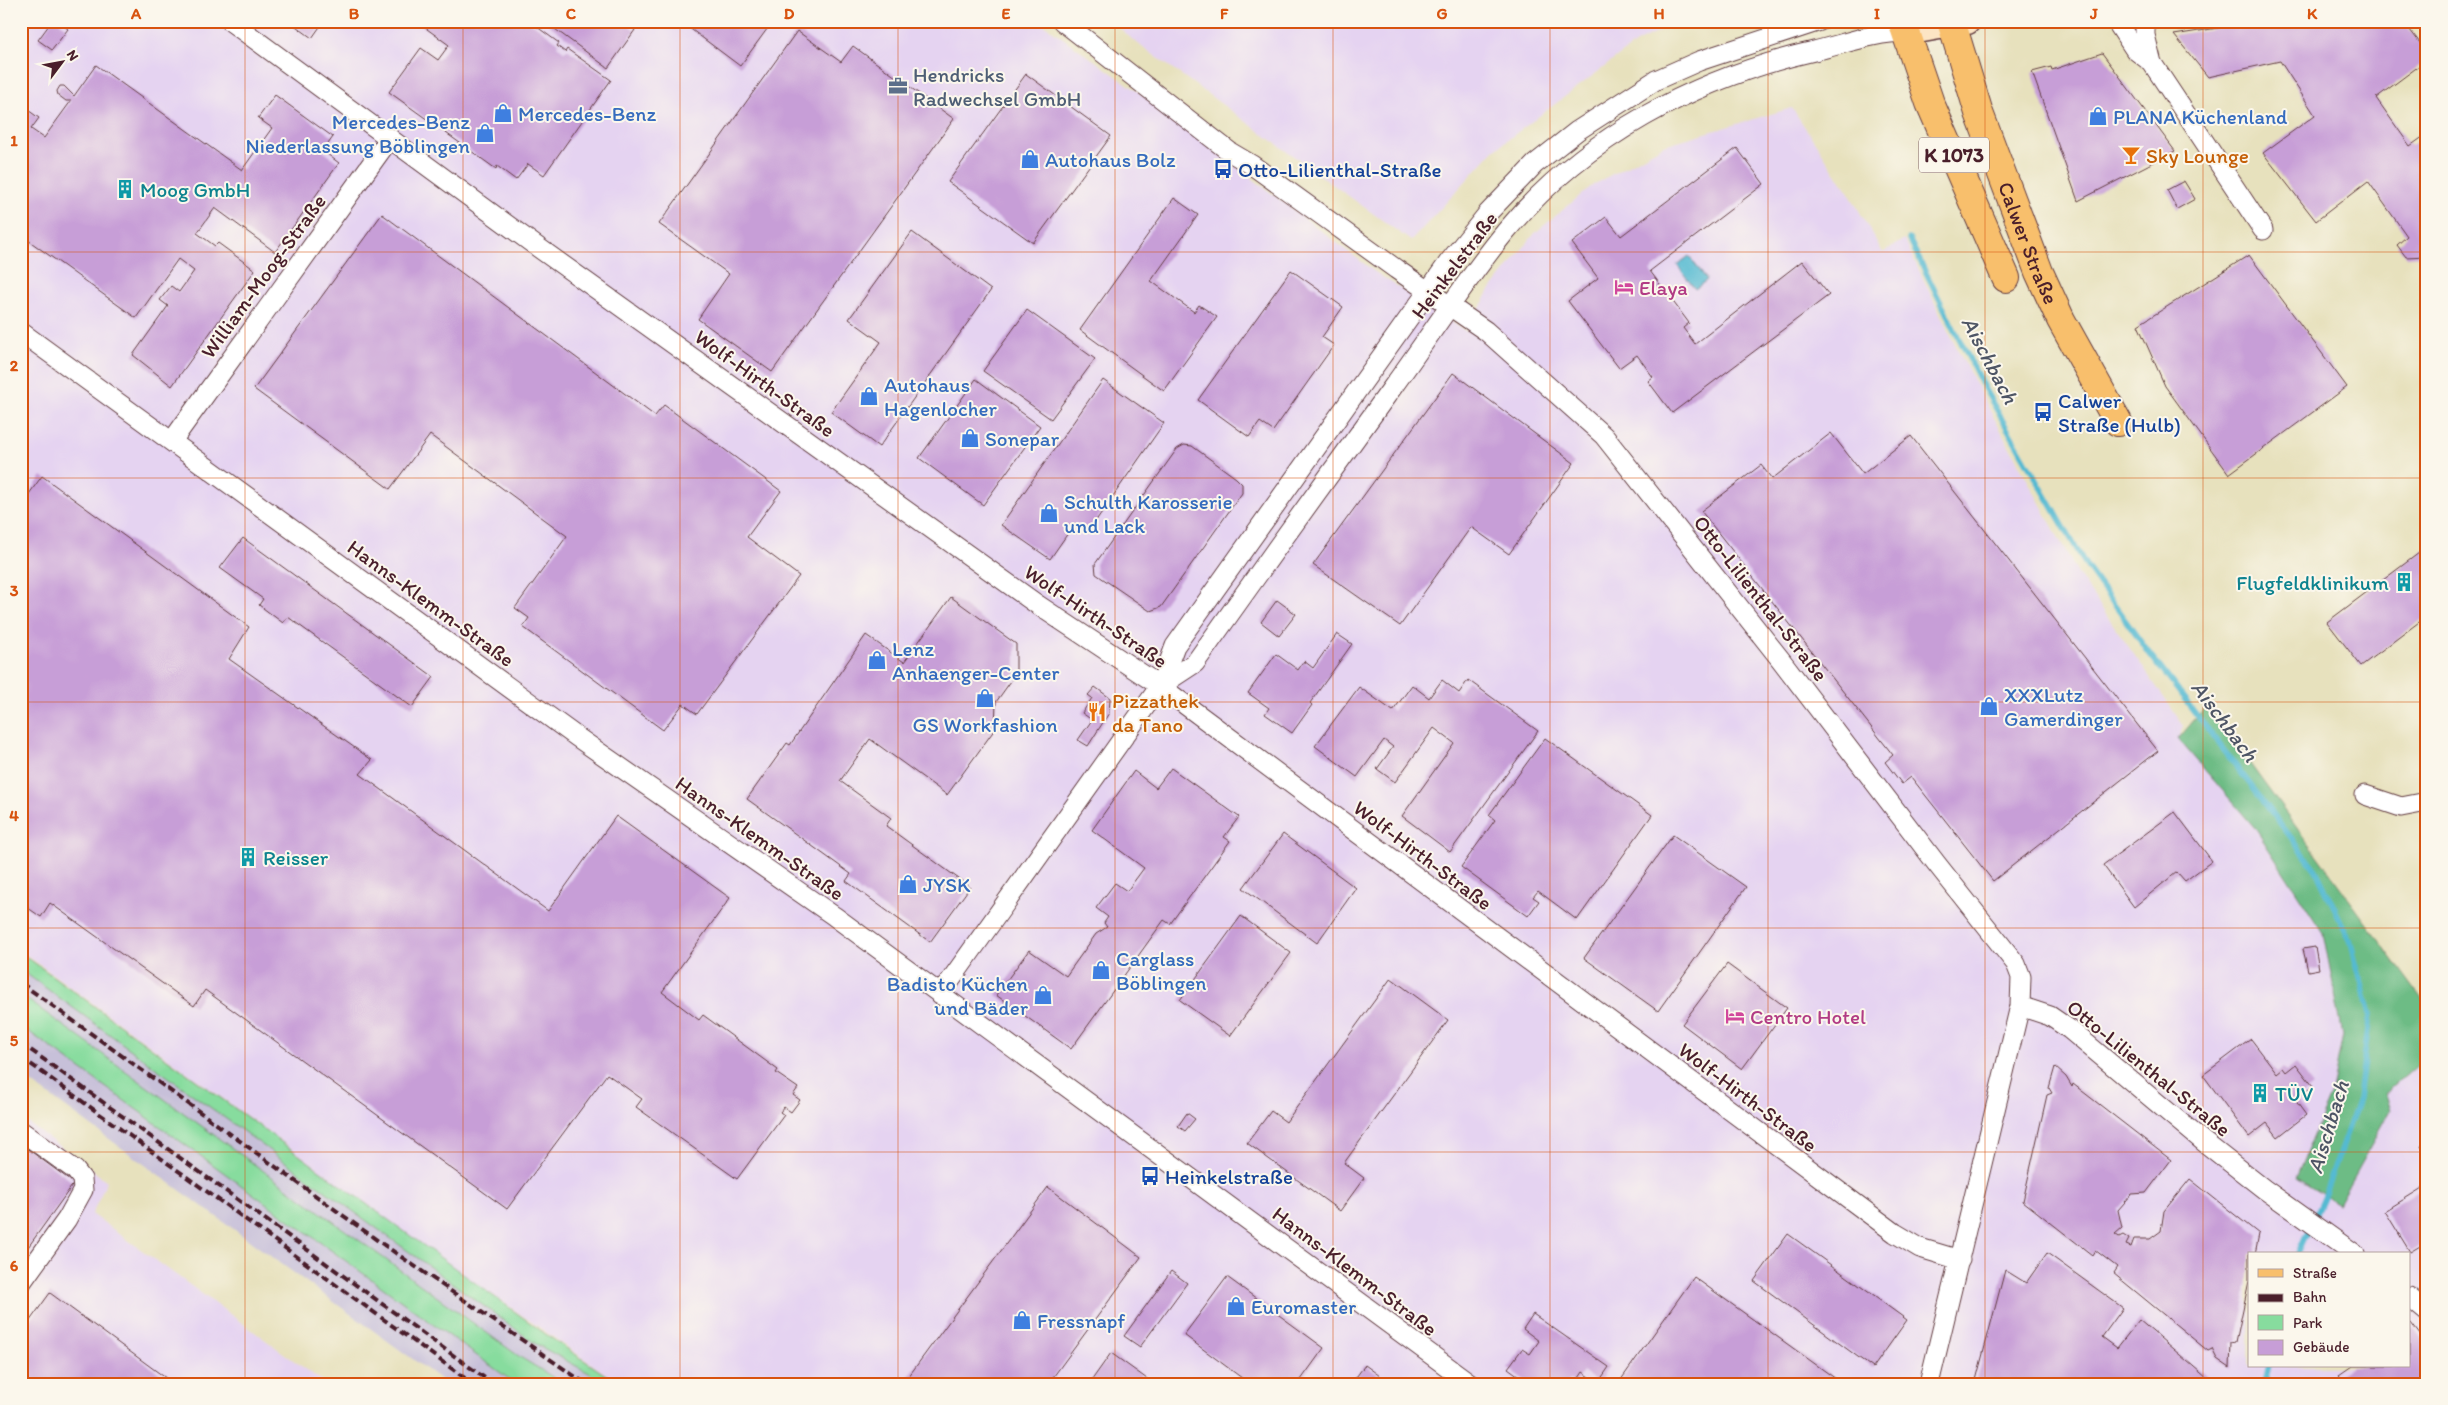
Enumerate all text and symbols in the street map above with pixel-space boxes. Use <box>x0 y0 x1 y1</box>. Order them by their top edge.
text: A <box>130 4 142 23</box>
text: B <box>349 4 360 23</box>
text: C <box>566 4 577 23</box>
text: D <box>784 4 795 23</box>
text: E <box>1002 4 1011 23</box>
text: F <box>1220 4 1229 23</box>
text: G <box>1436 4 1448 23</box>
text: H <box>1653 4 1665 23</box>
text: I <box>1874 4 1880 23</box>
text: J <box>2089 4 2098 23</box>
text: K <box>2307 4 2318 23</box>
north arrow <box>38 38 88 88</box>
text: N <box>63 47 82 64</box>
place label: Hendricks Radwechsel GmbH <box>913 62 1081 111</box>
office icon: Hendricks Radwechsel GmbH <box>887 75 909 97</box>
place label: Mercedes-Benz <box>518 101 656 126</box>
shop icon: Mercedes-Benz <box>492 102 514 124</box>
place label: PLANA Küchenland <box>2113 104 2288 129</box>
shop icon: PLANA Küchenland <box>2087 105 2109 127</box>
place label: Mercedes-Benz Niederlassung Böblingen <box>245 109 470 158</box>
shop icon: Mercedes-Benz Niederlassung Böblingen <box>474 122 496 144</box>
text: 1 <box>10 131 18 150</box>
road number: K 1073 <box>1919 138 1989 172</box>
place label: Sky Lounge <box>2146 143 2249 168</box>
bar icon: Sky Lounge <box>2120 144 2142 166</box>
place label: Autohaus Bolz <box>1045 147 1176 172</box>
shop icon: Autohaus Bolz <box>1019 148 1041 170</box>
place label: Otto-Lilienthal-Straße <box>1238 157 1442 182</box>
bus stop icon: Otto-Lilienthal-Straße <box>1212 158 1234 180</box>
place label: Moog GmbH <box>140 177 250 202</box>
building icon: Moog GmbH <box>114 178 136 200</box>
street label: Calwer Straße <box>1994 178 2064 308</box>
street label: William-Moog-Straße <box>195 189 331 363</box>
street label: Heinkelstraße <box>1406 206 1502 324</box>
place label: Elaya <box>1639 275 1688 300</box>
hotel icon: Elaya <box>1613 276 1635 298</box>
water label: Aischbach <box>1956 312 2024 409</box>
street label: Wolf-Hirth-Straße <box>690 324 840 442</box>
text: 2 <box>10 356 19 375</box>
place label: Autohaus Hagenlocher <box>884 372 998 421</box>
shop icon: Autohaus Hagenlocher <box>858 385 880 407</box>
place label: Calwer Straße (Hulb) <box>2058 388 2181 437</box>
bus stop icon: Calwer Straße (Hulb) <box>2032 401 2054 423</box>
place label: Sonepar <box>985 426 1060 451</box>
shop icon: Sonepar <box>959 427 981 449</box>
place label: Schulth Karosserie und Lack <box>1064 489 1233 538</box>
shop icon: Schulth Karosserie und Lack <box>1038 502 1060 524</box>
street label: Otto-Lilienthal-Straße <box>1688 510 1834 686</box>
street label: Hanns-Klemm-Straße <box>343 534 519 672</box>
street label: Wolf-Hirth-Straße <box>1020 559 1172 673</box>
place label: Flugfeldklinikum <box>2236 570 2389 595</box>
building icon: Flugfeldklinikum <box>2393 571 2415 593</box>
text: 3 <box>10 581 19 600</box>
place label: Lenz Anhaenger-Center <box>892 636 1059 685</box>
shop icon: Lenz Anhaenger-Center <box>866 649 888 671</box>
water label: Aischbach <box>2186 675 2265 767</box>
place label: XXXLutz Gamerdinger <box>2004 682 2123 731</box>
shop icon: GS Workfashion <box>974 687 996 709</box>
place label: Pizzathek da Tano <box>1112 688 1199 737</box>
shop icon: XXXLutz Gamerdinger <box>1978 695 2000 717</box>
restaurant icon: Pizzathek da Tano <box>1086 701 1108 723</box>
place label: GS Workfashion <box>912 712 1058 737</box>
street label: Hanns-Klemm-Straße <box>671 770 849 906</box>
street label: Wolf-Hirth-Straße <box>1349 795 1497 915</box>
text: 4 <box>9 806 19 825</box>
place label: Reisser <box>263 845 329 870</box>
building icon: Reisser <box>237 846 259 868</box>
place label: JYSK <box>923 872 971 897</box>
shop icon: JYSK <box>897 873 919 895</box>
place label: Carglass Böblingen <box>1116 946 1206 995</box>
shop icon: Carglass Böblingen <box>1090 959 1112 981</box>
place label: Badisto Küchen und Bäder <box>887 971 1029 1020</box>
shop icon: Badisto Küchen und Bäder <box>1032 984 1054 1006</box>
street label: Otto-Lilienthal-Straße <box>2062 994 2236 1142</box>
place label: Centro Hotel <box>1750 1004 1866 1029</box>
hotel icon: Centro Hotel <box>1724 1005 1746 1027</box>
text: 5 <box>10 1031 19 1050</box>
street label: Wolf-Hirth-Straße <box>1674 1037 1822 1157</box>
water label: Aischbach <box>2301 1077 2355 1176</box>
place label: TÜV <box>2275 1081 2314 1106</box>
building icon: TÜV <box>2249 1082 2271 1104</box>
place label: Heinkelstraße <box>1165 1164 1293 1189</box>
bus stop icon: Heinkelstraße <box>1139 1165 1161 1187</box>
street label: Hanns-Klemm-Straße <box>1268 1201 1442 1341</box>
legend <box>2248 1252 2410 1368</box>
text: 6 <box>10 1256 19 1275</box>
text: Straße <box>2293 1264 2337 1282</box>
text: Bahn <box>2293 1288 2327 1306</box>
place label: Euromaster <box>1251 1294 1356 1319</box>
shop icon: Euromaster <box>1225 1295 1247 1317</box>
place label: Fressnapf <box>1037 1308 1125 1333</box>
shop icon: Fressnapf <box>1011 1309 1033 1331</box>
text: Park <box>2293 1314 2323 1332</box>
text: Gebäude <box>2293 1338 2350 1356</box>

